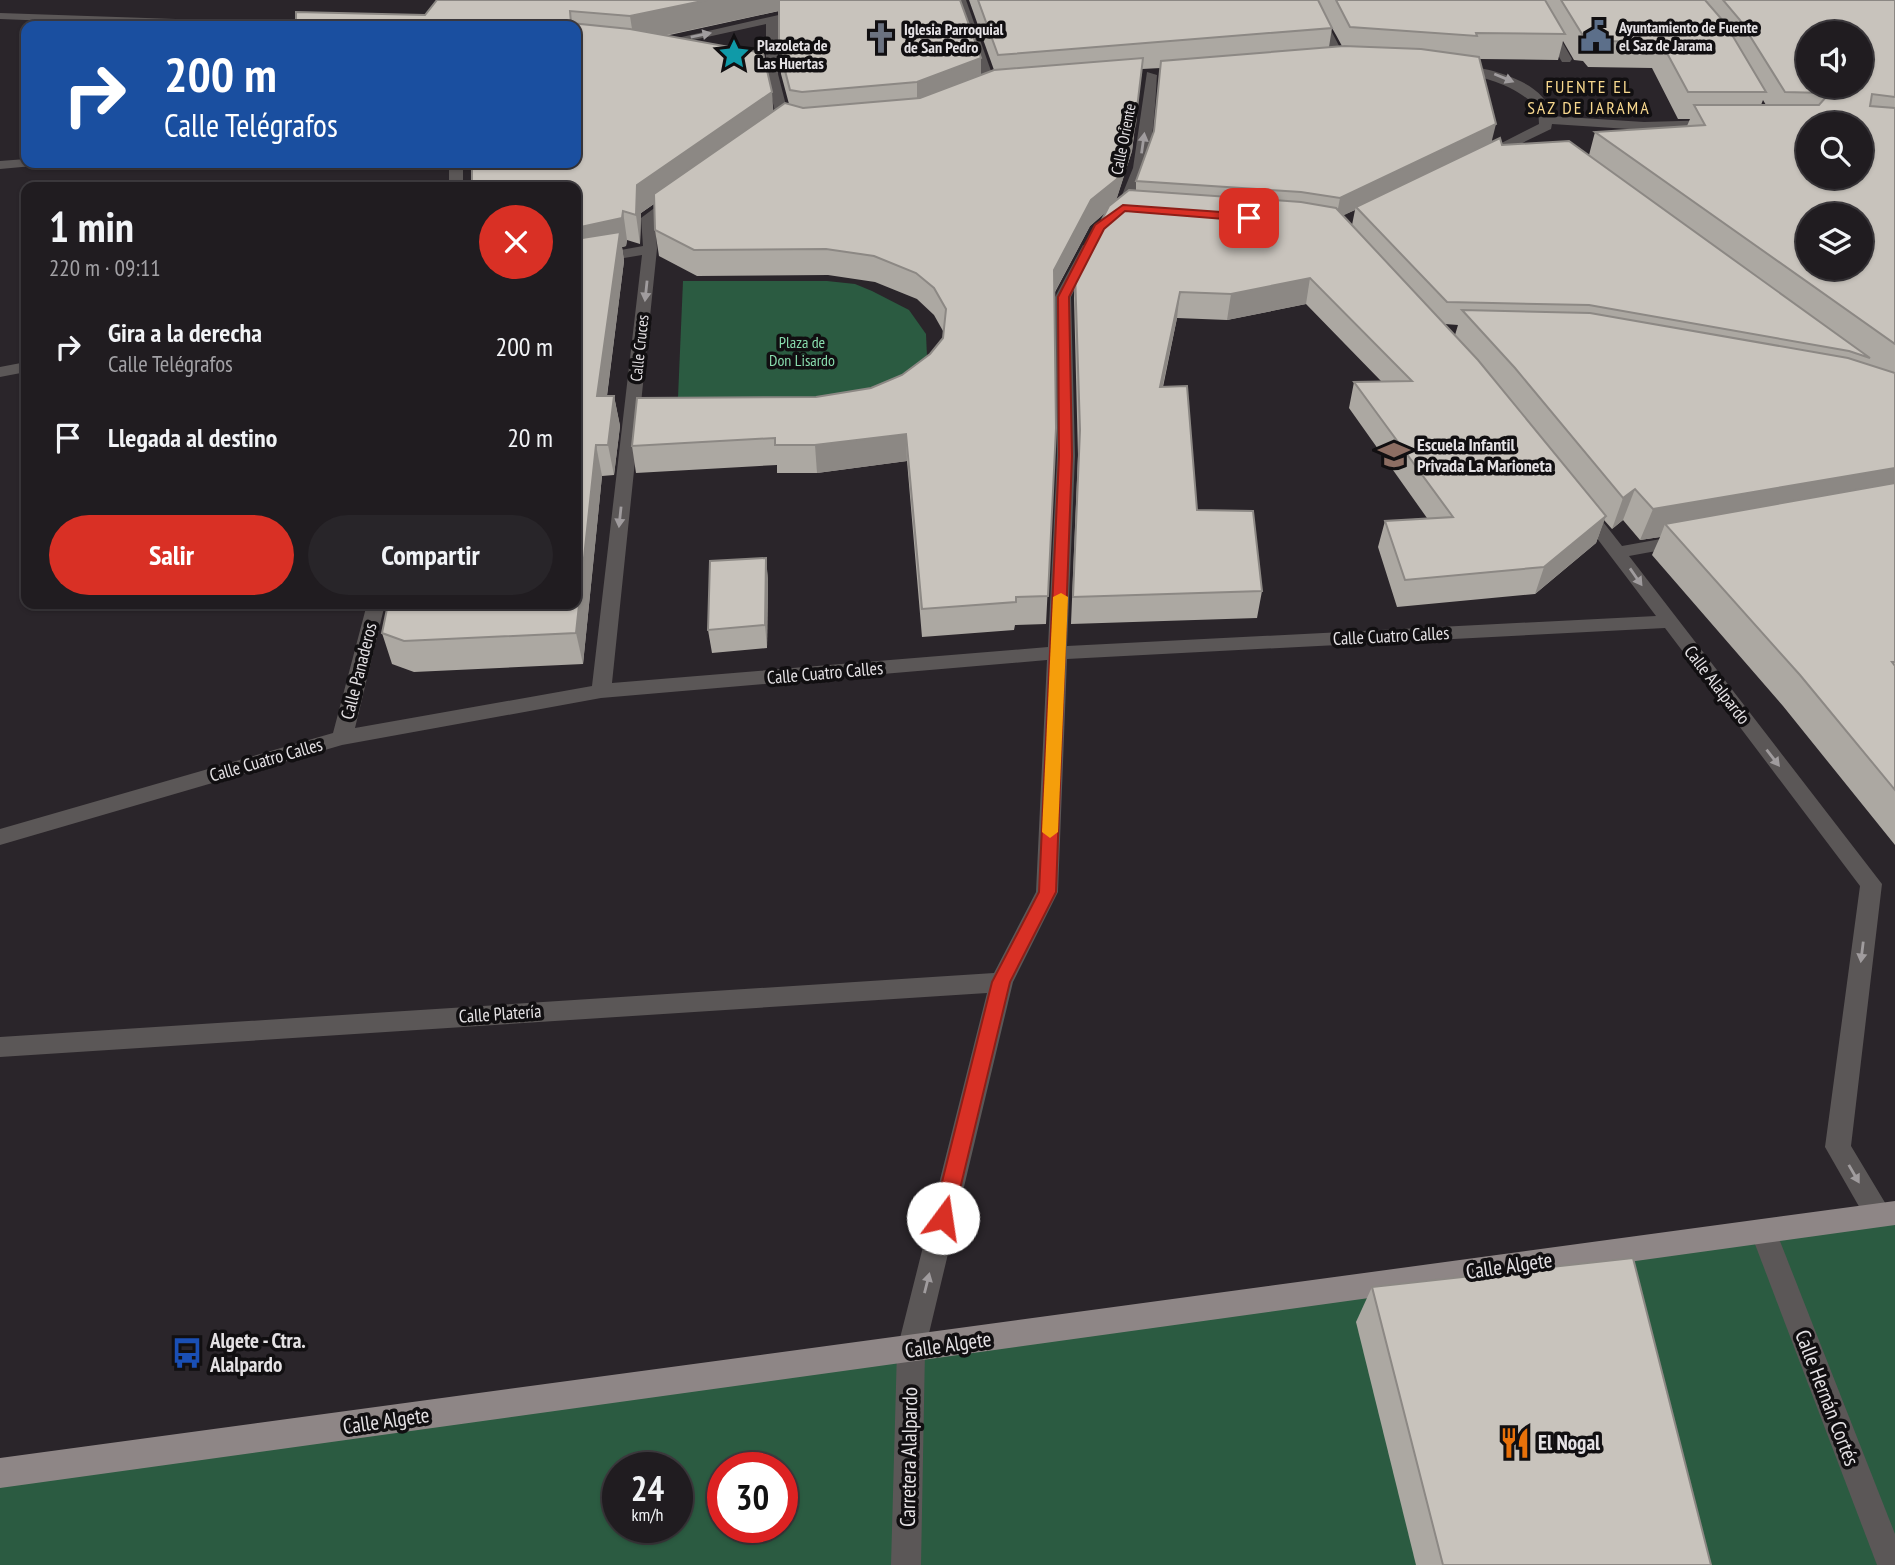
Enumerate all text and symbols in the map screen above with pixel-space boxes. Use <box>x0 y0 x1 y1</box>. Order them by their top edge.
place label: Ayuntamiento de Fuente el Saz de Jarama <box>1618 17 1758 55</box>
place label: Iglesia Parroquial de San Pedro <box>904 19 1004 57</box>
public building icon: Ayuntamiento de Fuente el Saz de Jarama <box>1579 19 1613 53</box>
church icon: Iglesia Parroquial de San Pedro <box>864 21 898 55</box>
map controls <box>1796 21 1873 280</box>
button: sound <box>1796 21 1873 98</box>
one-way arrow <box>690 30 712 41</box>
place label: Plazoleta de Las Huertas <box>757 35 828 73</box>
place icon: Plazoleta de Las Huertas <box>717 37 751 71</box>
text: 200 m <box>164 42 277 106</box>
icon: right <box>49 49 140 140</box>
one-way arrow <box>1494 72 1515 83</box>
district label: FUENTE EL SAZ DE JARAMA <box>1527 75 1651 119</box>
street label: Calle Oriente <box>1106 102 1140 176</box>
text: Calle Telégrafos <box>164 104 338 146</box>
button: search <box>1796 112 1873 189</box>
one-way arrow <box>1138 132 1149 154</box>
pin <box>1219 188 1279 248</box>
text: 1 min <box>49 199 134 254</box>
icon: arrive <box>1230 199 1268 237</box>
button: layers <box>1796 203 1873 280</box>
button: close <box>479 205 553 279</box>
text: 220 m · 09:11 <box>49 253 161 282</box>
one-way arrow <box>640 280 651 302</box>
street label: Calle Cruces <box>626 314 652 382</box>
text: Gira a la derecha <box>108 316 262 349</box>
icon: right <box>49 328 87 366</box>
text: 200 m <box>495 330 553 363</box>
park label: Plaza de Don Lisardo <box>769 332 835 370</box>
text: Calle Telégrafos <box>108 349 233 378</box>
icon: arrive <box>49 419 87 457</box>
text: Llegada al destino <box>108 421 277 454</box>
text: 20 m <box>507 421 553 454</box>
place label: Escuela Infantil Privada La Marioneta <box>1417 433 1552 477</box>
school or university icon: Escuela Infantil Privada La Marioneta <box>1377 438 1411 472</box>
one-way arrow <box>615 506 626 528</box>
button: Salir <box>49 515 294 595</box>
button: Compartir <box>308 515 553 595</box>
one-way arrow <box>1629 568 1643 586</box>
street label: Calle Panaderos <box>335 620 382 722</box>
street label: Calle Cuatro Calles <box>1332 621 1450 650</box>
street label: Calle Alalpardo <box>1679 641 1756 729</box>
street label: Calle Cuatro Calles <box>766 656 884 689</box>
street label: Calle Cuatro Calles <box>207 732 325 787</box>
one-way arrow <box>1766 749 1780 767</box>
one-way arrow <box>1857 941 1868 963</box>
street label: Calle Platería <box>458 999 542 1028</box>
one-way arrow <box>1848 1164 1860 1183</box>
position arrow <box>906 1181 980 1255</box>
street label: Calle Algete <box>1464 1246 1554 1285</box>
one-way arrow <box>922 1272 933 1294</box>
street label: Calle Algete <box>903 1325 993 1364</box>
street label: Calle Hernán Cortés <box>1789 1326 1866 1470</box>
place label: Algete - Ctra. Alalpardo <box>209 1327 306 1378</box>
bus stop icon: Algete - Ctra. Alalpardo <box>170 1336 204 1370</box>
street label: Carretera Alalpardo <box>894 1387 923 1527</box>
street label: Calle Algete <box>341 1401 431 1440</box>
restaurant icon: El Nogal <box>1498 1426 1532 1460</box>
place label: El Nogal <box>1538 1429 1601 1456</box>
speed limit sign: 30 <box>707 1452 798 1543</box>
text: 24 <box>631 1465 664 1511</box>
text: km/h <box>632 1503 663 1526</box>

